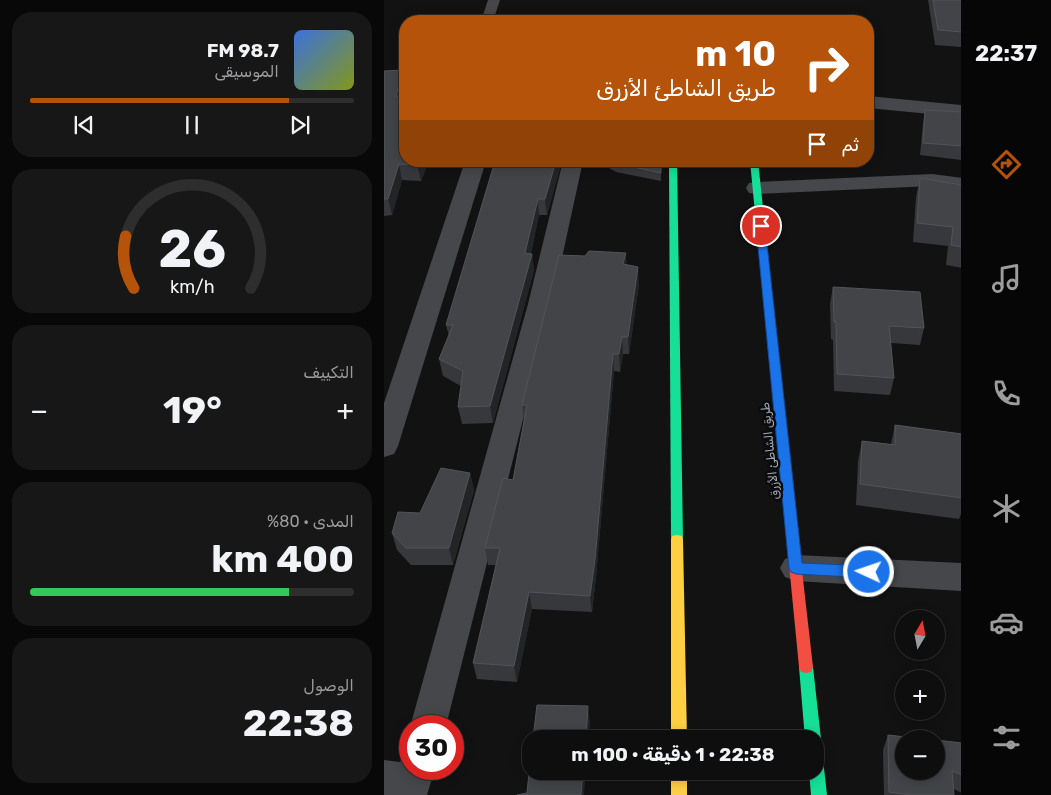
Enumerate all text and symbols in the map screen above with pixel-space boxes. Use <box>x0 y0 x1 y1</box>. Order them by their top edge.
text: 10 m <box>695 33 776 75</box>
icon: right <box>794 35 859 100</box>
text: 98.7 FM <box>207 39 279 62</box>
text: 22:37 <box>975 40 1037 67</box>
text: الموسيقى <box>215 62 279 81</box>
text: طريق الشاطئ الأزرق <box>596 75 776 102</box>
icon: previous <box>70 111 98 139</box>
icon: pause <box>178 111 206 139</box>
icon: next <box>286 111 314 139</box>
icon: arrive <box>803 130 831 158</box>
text: ثم <box>841 133 859 156</box>
icon: directions <box>989 147 1024 182</box>
pin <box>740 205 782 247</box>
icon: arrive <box>747 212 775 240</box>
text: 26 <box>158 218 226 280</box>
icon: music <box>989 261 1024 296</box>
text: km/h <box>170 276 214 297</box>
text: التكييف <box>303 363 354 382</box>
icon: phone <box>989 376 1024 411</box>
text: 19° <box>163 387 222 433</box>
text: − <box>30 394 48 427</box>
text: + <box>337 394 354 427</box>
street label: طريق الشاطئ الأزرق <box>758 401 783 501</box>
icon: climate <box>989 491 1024 526</box>
text: المدى · 80% <box>267 512 354 531</box>
text: 400 km <box>211 536 354 582</box>
position arrow <box>842 545 894 597</box>
icon: car <box>989 605 1024 640</box>
north arrow <box>895 610 945 660</box>
map controls <box>895 610 945 780</box>
button: + <box>895 670 945 720</box>
text: الوصول <box>304 676 354 695</box>
text: 22:38 <box>243 700 354 746</box>
speed limit sign: 30 <box>399 715 464 780</box>
icon: filters <box>989 720 1024 755</box>
button: − <box>895 730 945 780</box>
text: 22:38 · 1 دقيقة · 100 m <box>571 743 775 766</box>

